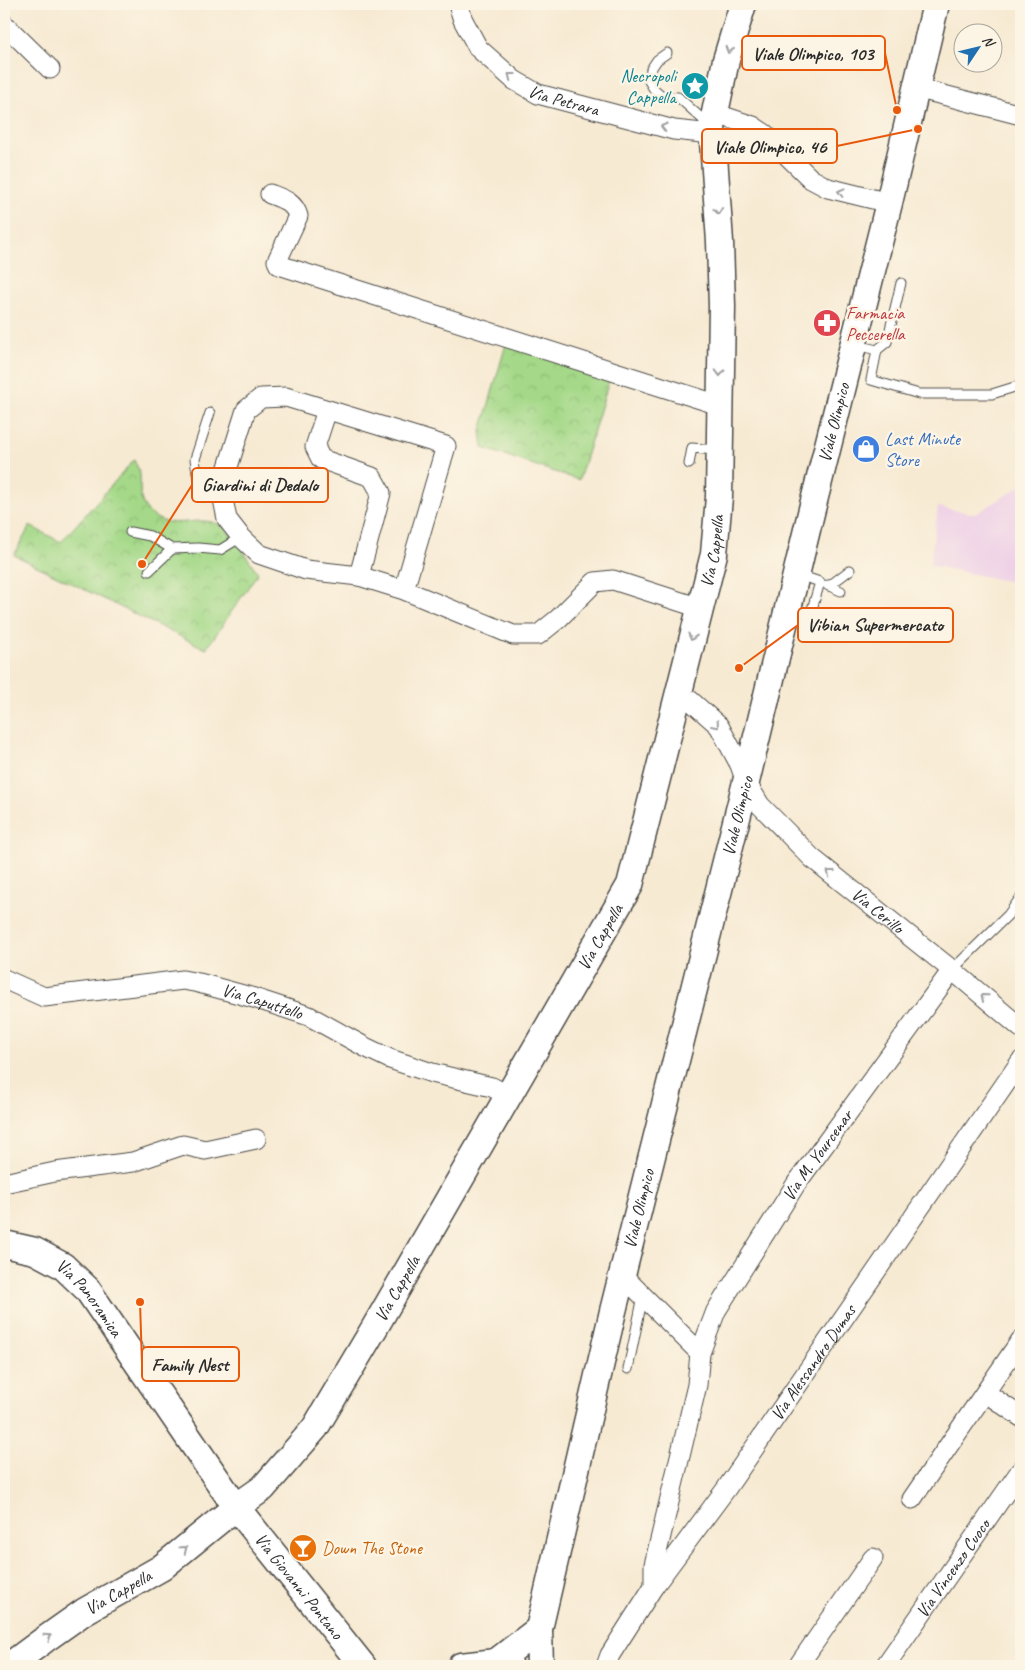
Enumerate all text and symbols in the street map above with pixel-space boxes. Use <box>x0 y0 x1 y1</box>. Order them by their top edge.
north arrow <box>952 22 1002 72</box>
text: N <box>979 32 999 51</box>
callout: Viale Olimpico, 103 <box>742 36 885 70</box>
text: Viale Olimpico, 103 <box>752 42 876 66</box>
one-way arrow <box>725 46 735 54</box>
place label: Necropoli Cappella <box>620 65 679 108</box>
place icon: Necropoli Cappella <box>680 71 710 101</box>
one-way arrow <box>508 74 517 82</box>
street label: Via Petrara <box>524 80 603 121</box>
one-way arrow <box>659 122 668 133</box>
callout: Viale Olimpico, 46 <box>702 129 837 163</box>
text: Viale Olimpico, 46 <box>713 135 829 159</box>
one-way arrow <box>837 187 846 198</box>
one-way arrow <box>712 207 723 215</box>
place label: Farmacia Peccerella <box>846 302 906 345</box>
pharmacy icon: Farmacia Peccerella <box>812 308 842 338</box>
one-way arrow <box>715 370 725 377</box>
street label: Viale Olimpico <box>813 379 855 465</box>
place label: Last Minute Store <box>885 428 961 471</box>
shop icon: Last Minute Store <box>851 434 881 464</box>
callout: Giardini di Dedalo <box>192 468 328 502</box>
text: Giardini di Dedalo <box>202 473 320 497</box>
street label: Via Cappella <box>695 513 729 589</box>
callout: Vibian Supermercato <box>798 608 953 642</box>
text: Vibian Supermercato <box>807 613 945 637</box>
one-way arrow <box>687 633 698 642</box>
one-way arrow <box>710 719 719 728</box>
street label: Viale Olimpico <box>717 772 758 858</box>
one-way arrow <box>826 870 836 879</box>
street label: Via Cerillo <box>847 883 910 939</box>
street label: Via Cappella <box>572 898 629 974</box>
street label: Via Caputtello <box>219 979 307 1025</box>
one-way arrow <box>981 994 990 1003</box>
street label: Via M. Yourcenar <box>777 1103 859 1205</box>
street label: Viale Olimpico <box>618 1165 660 1251</box>
street label: Via Cappella <box>369 1250 426 1326</box>
street label: Via Panoramica <box>53 1254 128 1342</box>
street label: Via Alessandro Dumas <box>766 1299 862 1424</box>
callout: Family Nest <box>142 1347 239 1381</box>
text: Family Nest <box>152 1353 231 1377</box>
street label: Via Vincenzo Cuoco <box>911 1513 996 1622</box>
street label: Via Giovanni Pontano <box>250 1529 349 1645</box>
bar icon: Down The Stone <box>288 1533 318 1563</box>
place label: Down The Stone <box>322 1537 423 1559</box>
one-way arrow <box>178 1547 187 1555</box>
street label: Via Cappella <box>81 1564 157 1620</box>
one-way arrow <box>42 1634 51 1643</box>

